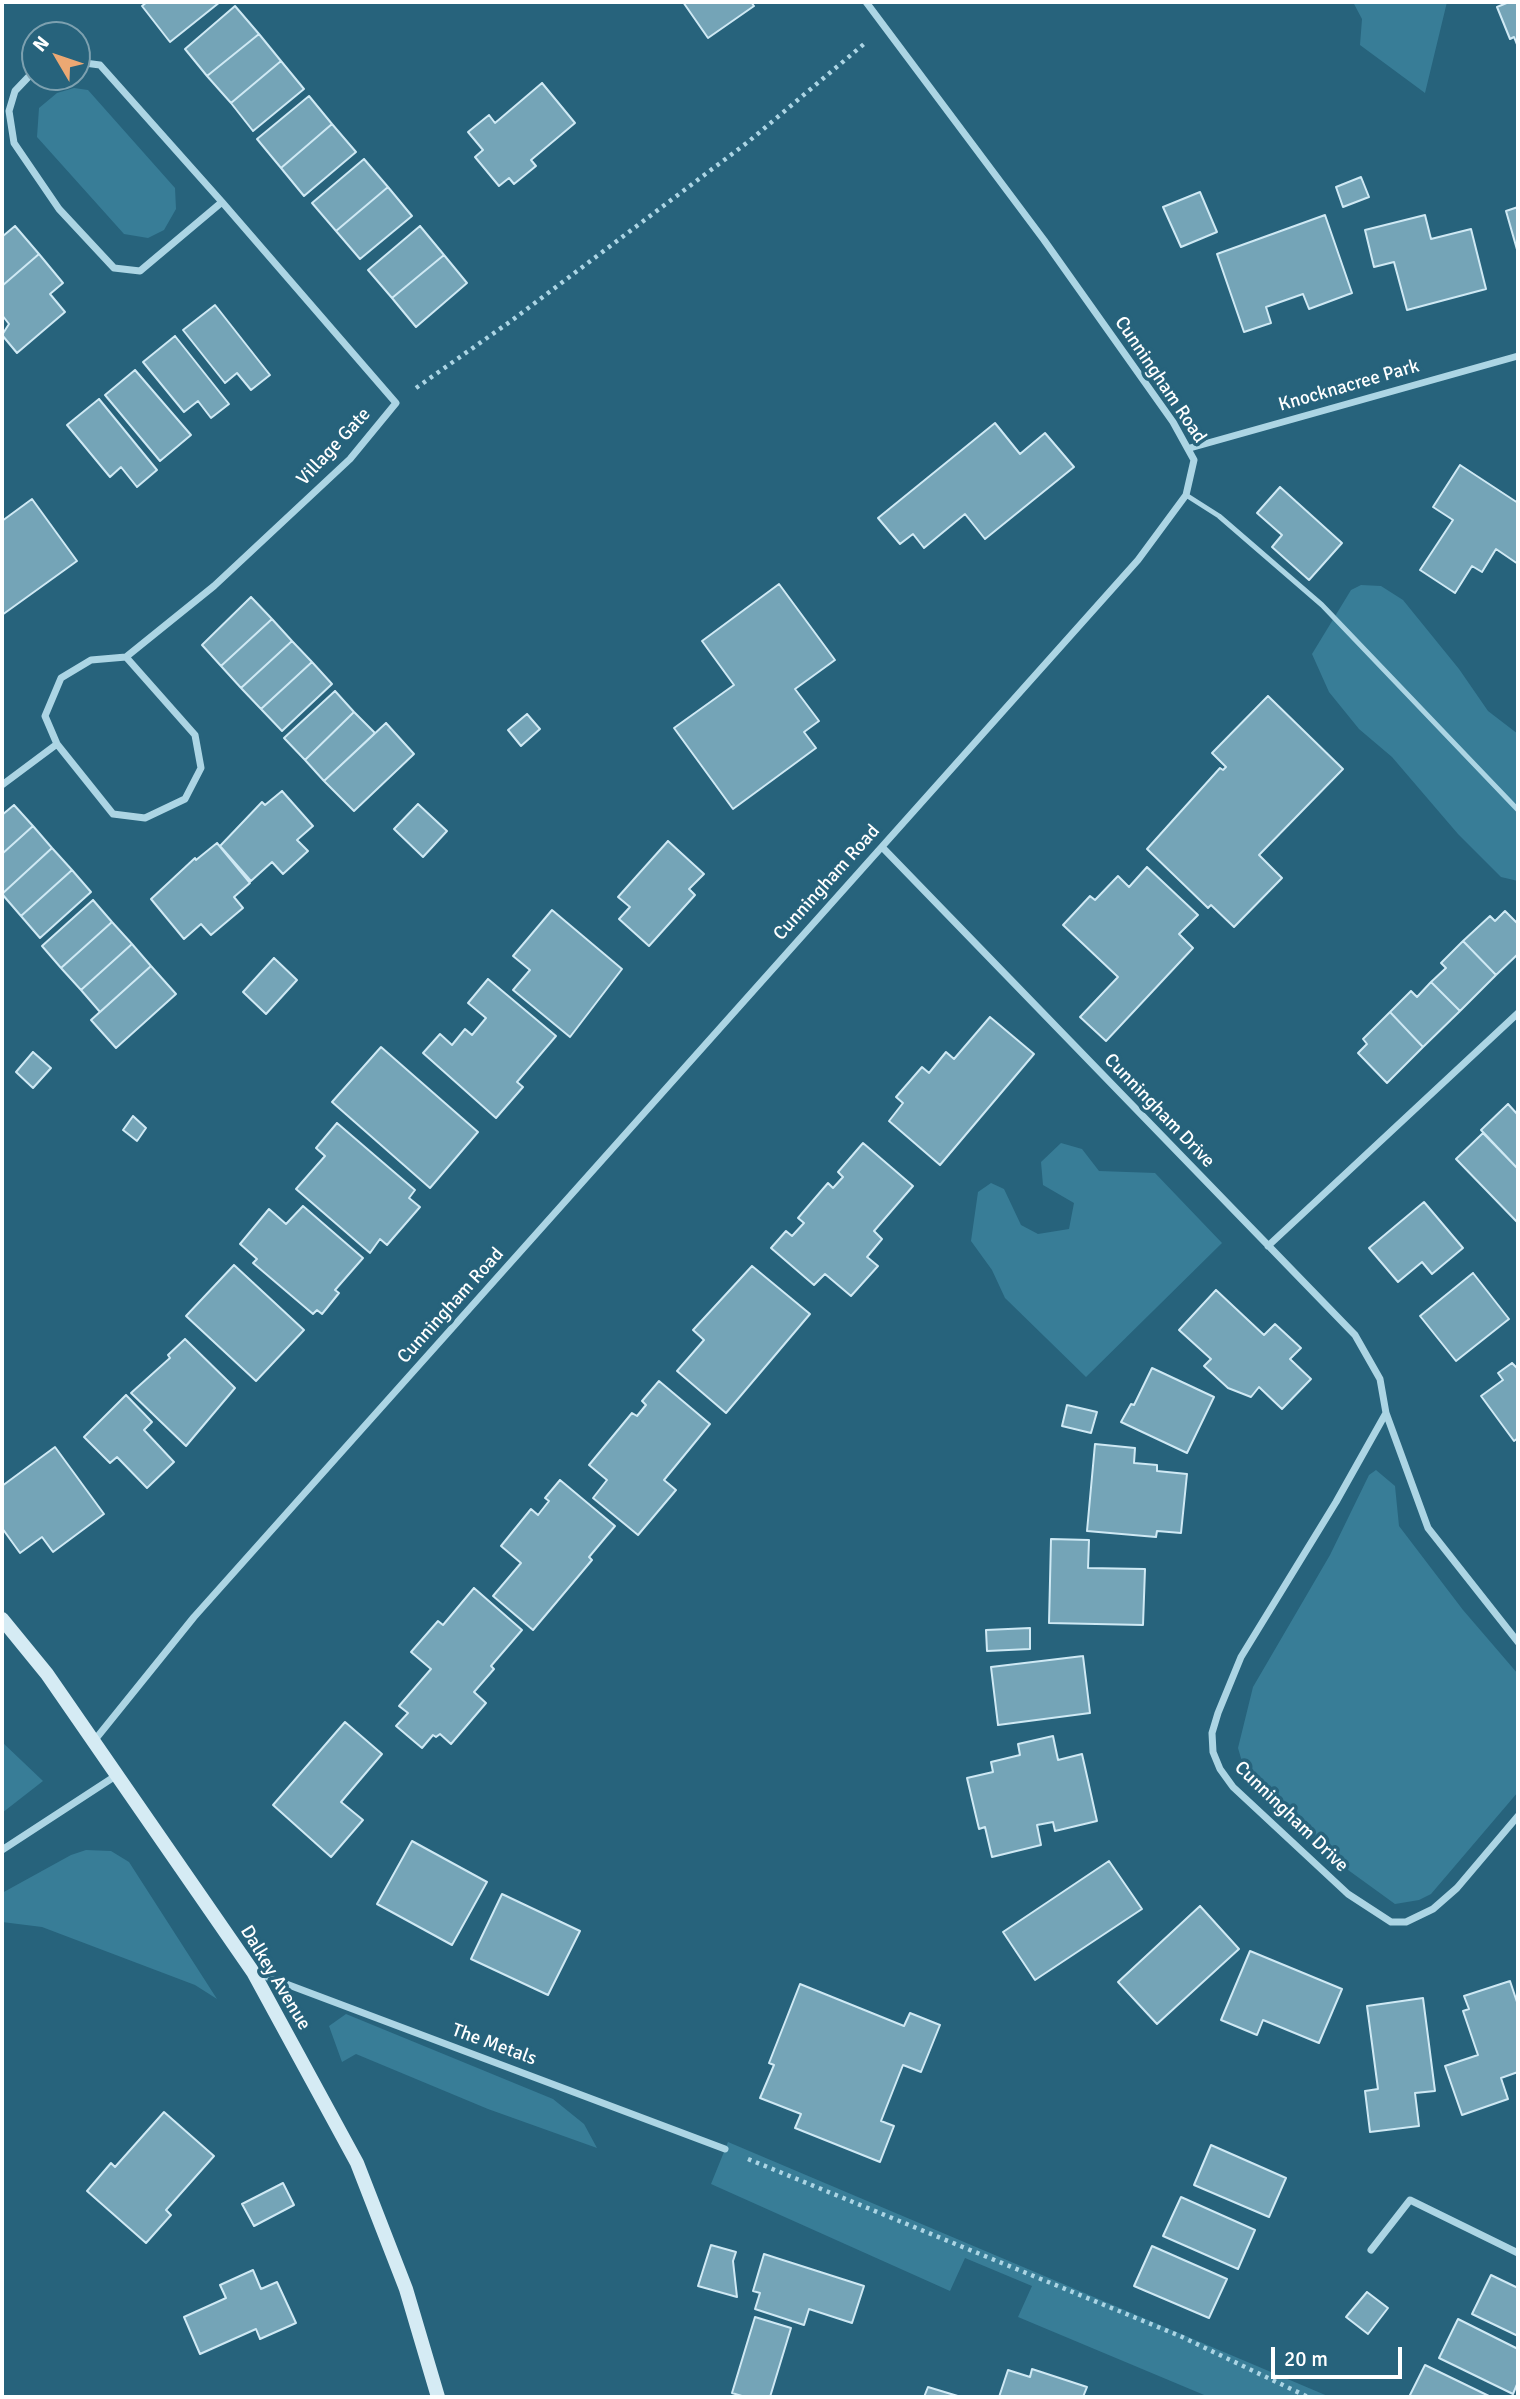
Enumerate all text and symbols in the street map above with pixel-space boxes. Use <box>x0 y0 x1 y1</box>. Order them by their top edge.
north arrow <box>21 21 91 91</box>
text: N <box>28 31 55 57</box>
street label: Cunningham Road <box>1109 312 1211 448</box>
street label: Knocknacree Park <box>1276 355 1422 417</box>
street label: Village Gate <box>292 403 376 491</box>
street label: Cunningham Road <box>769 820 885 946</box>
street label: Cunningham Drive <box>1099 1049 1219 1173</box>
street label: Cunningham Road <box>393 1243 509 1369</box>
street label: Cunningham Drive <box>1229 1757 1353 1877</box>
street label: Dalkey Avenue <box>235 1921 315 2035</box>
street label: The Metals <box>449 2019 539 2071</box>
scale bar <box>1275 2332 1406 2376</box>
text: 20 m <box>1284 2346 1328 2372</box>

